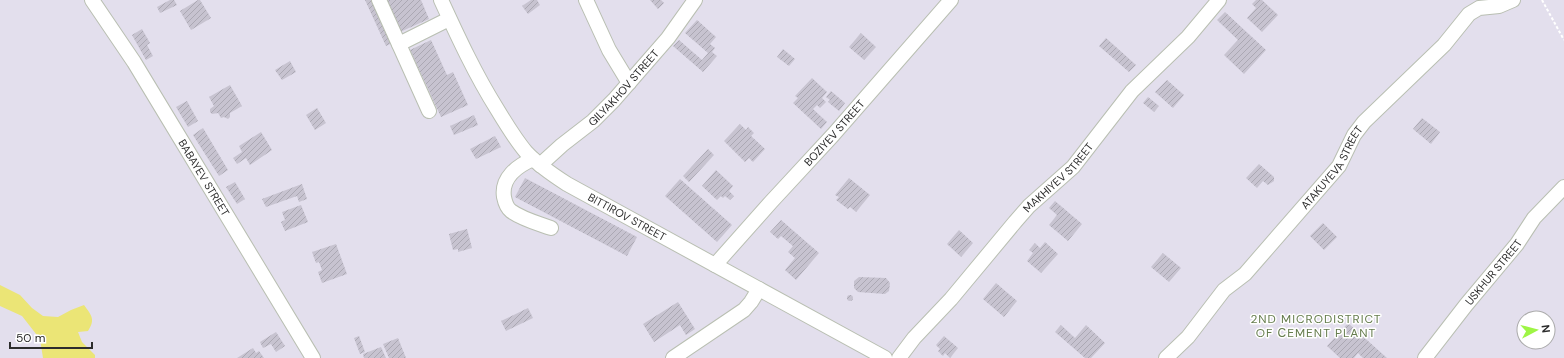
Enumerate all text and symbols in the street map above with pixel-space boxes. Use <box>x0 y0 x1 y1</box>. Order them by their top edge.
street label: GILYAKHOV STREET <box>585 47 662 129</box>
street label: BOZIYEV STREET <box>801 97 868 169</box>
street label: ATAKUYEVA STREET <box>1298 123 1366 212</box>
street label: BABAYEV STREET <box>175 137 232 219</box>
street label: MAKHIYEV STREET <box>1020 140 1096 215</box>
street label: BITTIROV STREET <box>586 190 668 244</box>
street label: USKHUR STREET <box>1462 237 1525 308</box>
north arrow <box>1516 310 1556 350</box>
district label: 2ND MICRODISTRICT OF СEMENT PLANT <box>1250 311 1382 341</box>
scale bar <box>10 324 92 350</box>
text: N <box>1538 324 1553 334</box>
text: 50 m <box>16 330 45 346</box>

